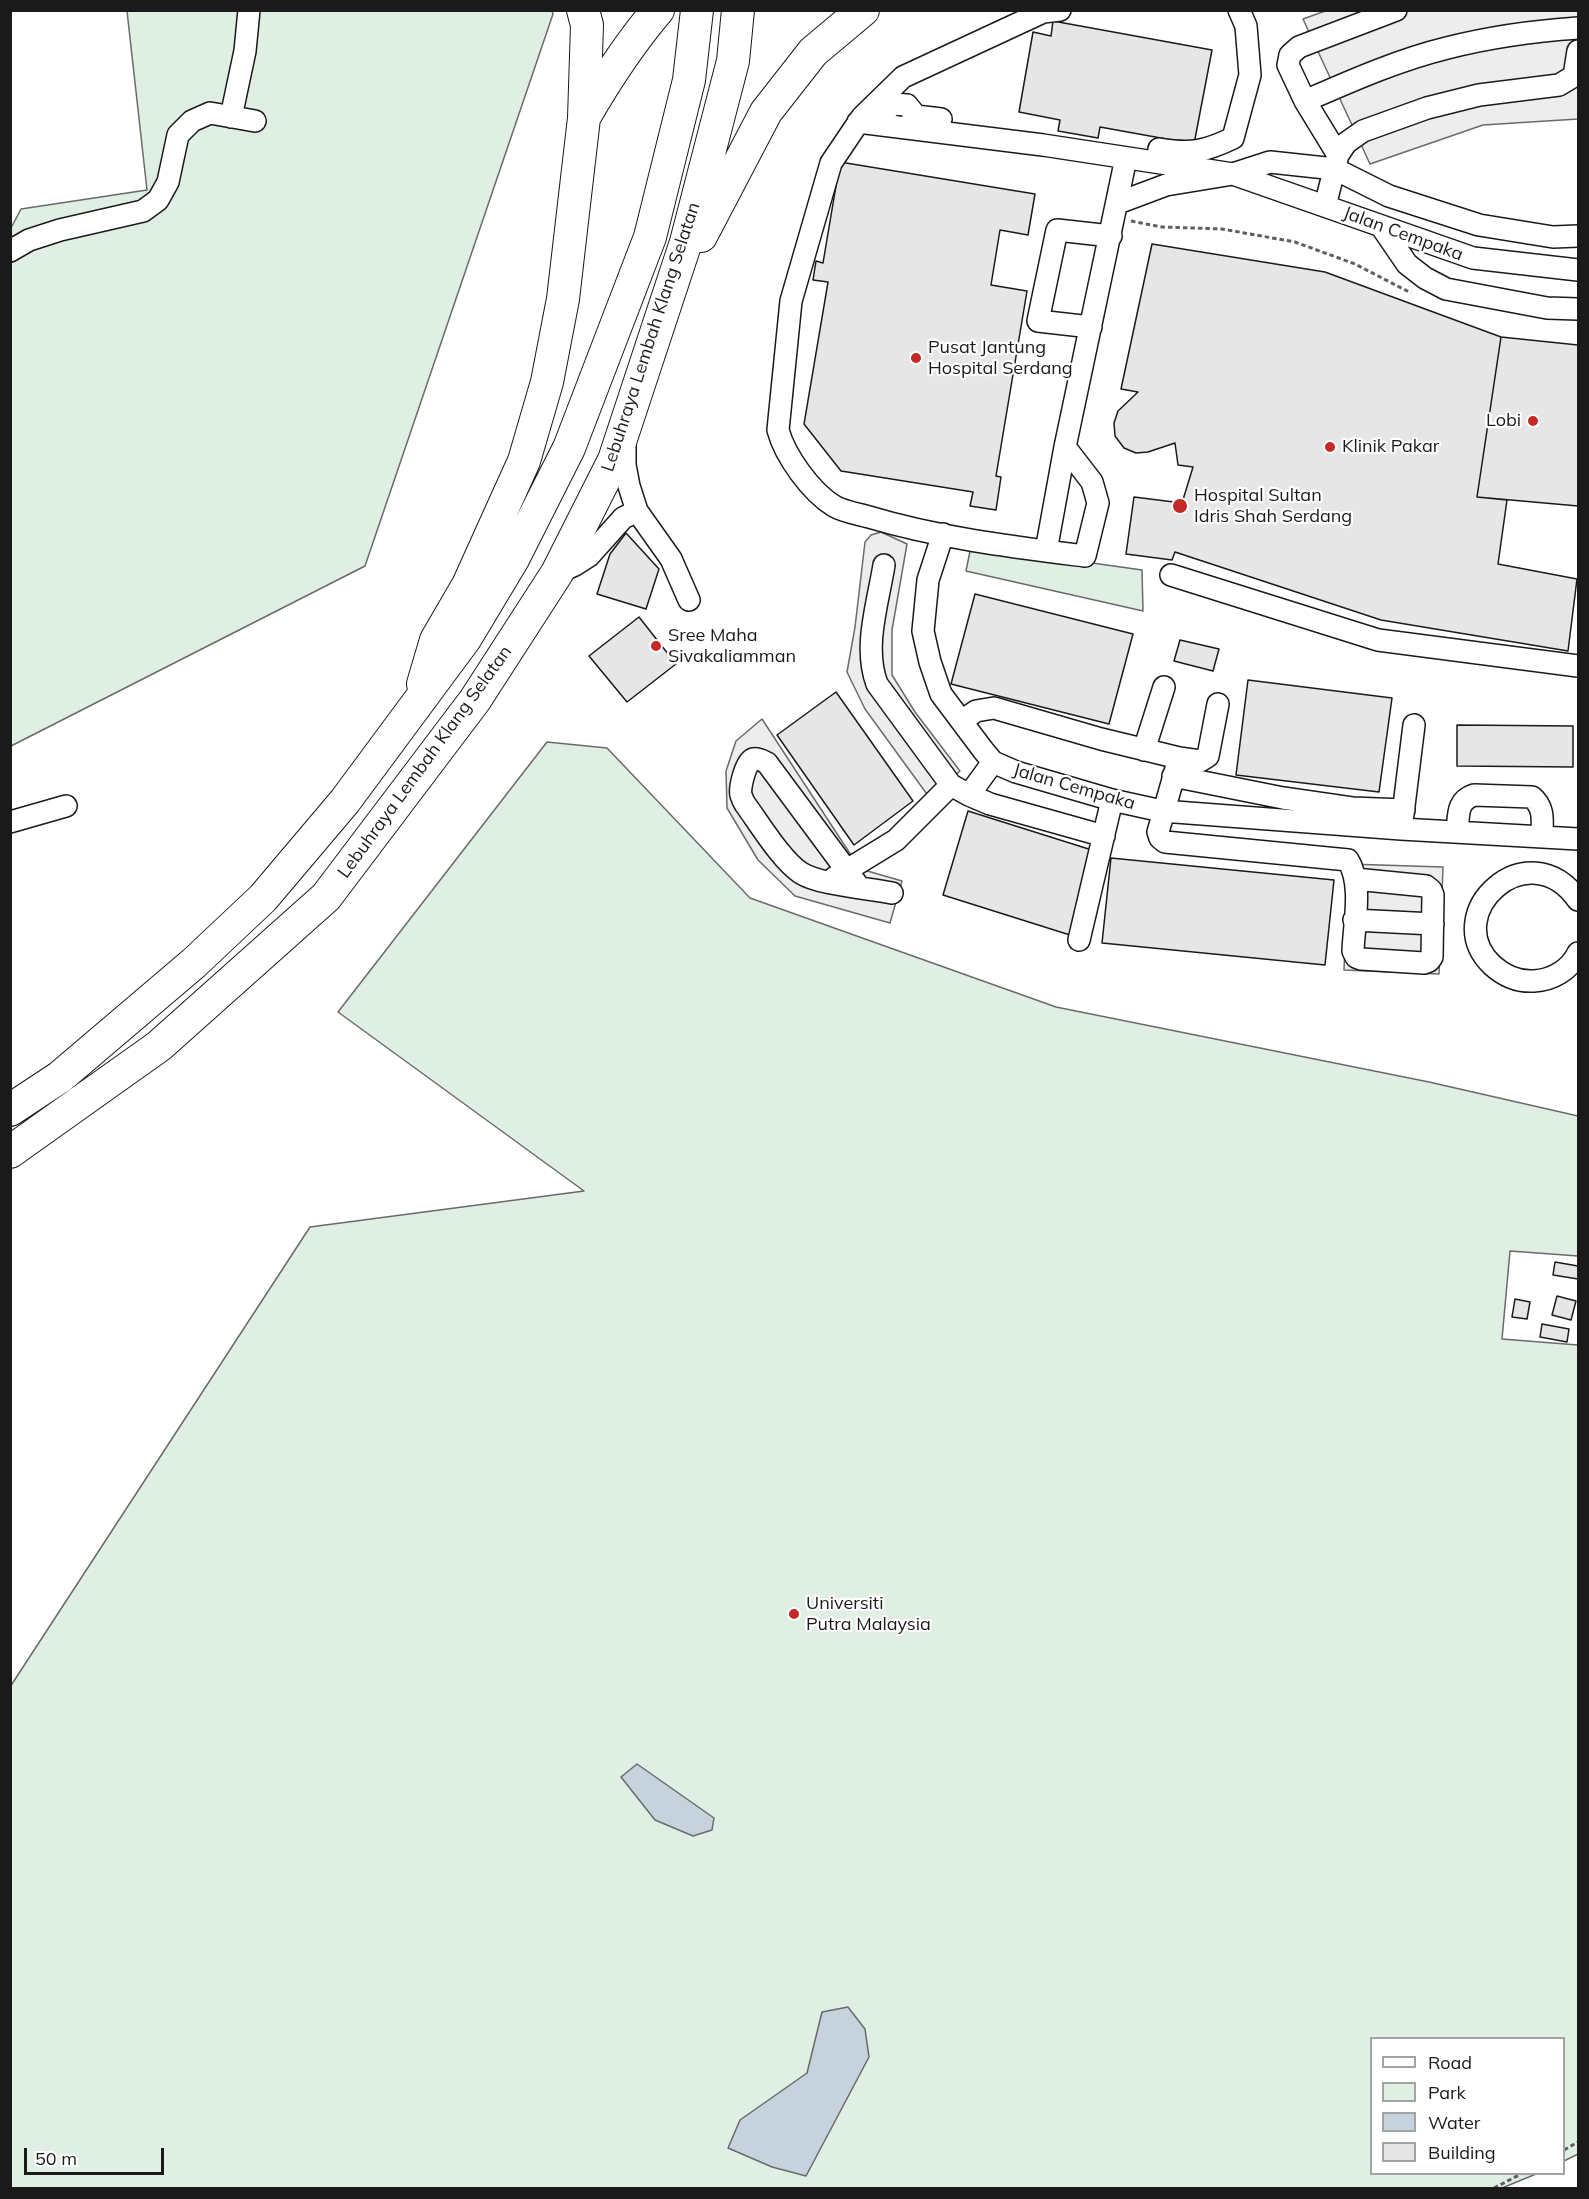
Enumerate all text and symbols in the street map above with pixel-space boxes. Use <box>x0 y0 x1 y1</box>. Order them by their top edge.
street label: Lebuhraya Lembah Klang Selatan <box>597 200 705 474</box>
street label: Jalan Cempaka <box>1340 202 1466 266</box>
place label: Pusat Jantung Hospital Serdang <box>928 337 1073 380</box>
marker: Pusat Jantung Hospital Serdang <box>909 351 923 365</box>
place label: Lobi <box>1486 410 1521 432</box>
marker: Lobi <box>1526 414 1540 428</box>
place label: Klinik Pakar <box>1342 436 1439 458</box>
marker: Klinik Pakar <box>1323 440 1337 454</box>
place label: Hospital Sultan Idris Shah Serdang <box>1194 485 1352 528</box>
marker: Hospital Sultan Idris Shah Serdang <box>1171 497 1189 515</box>
place label: Sree Maha Sivakaliamman <box>668 625 796 668</box>
marker: Sree Maha Sivakaliamman <box>649 639 663 653</box>
street label: Lebuhraya Lembah Klang Selatan <box>333 642 517 882</box>
street label: Jalan Cempaka <box>1011 759 1137 815</box>
place label: Universiti Putra Malaysia <box>806 1593 931 1636</box>
marker: Universiti Putra Malaysia <box>787 1607 801 1621</box>
legend <box>1370 2037 1565 2175</box>
text: Road <box>1428 2051 1472 2074</box>
text: Park <box>1428 2081 1466 2104</box>
text: Water <box>1428 2111 1480 2134</box>
scale bar <box>27 2136 166 2174</box>
text: Building <box>1428 2141 1496 2164</box>
text: 50 m <box>35 2147 77 2170</box>

